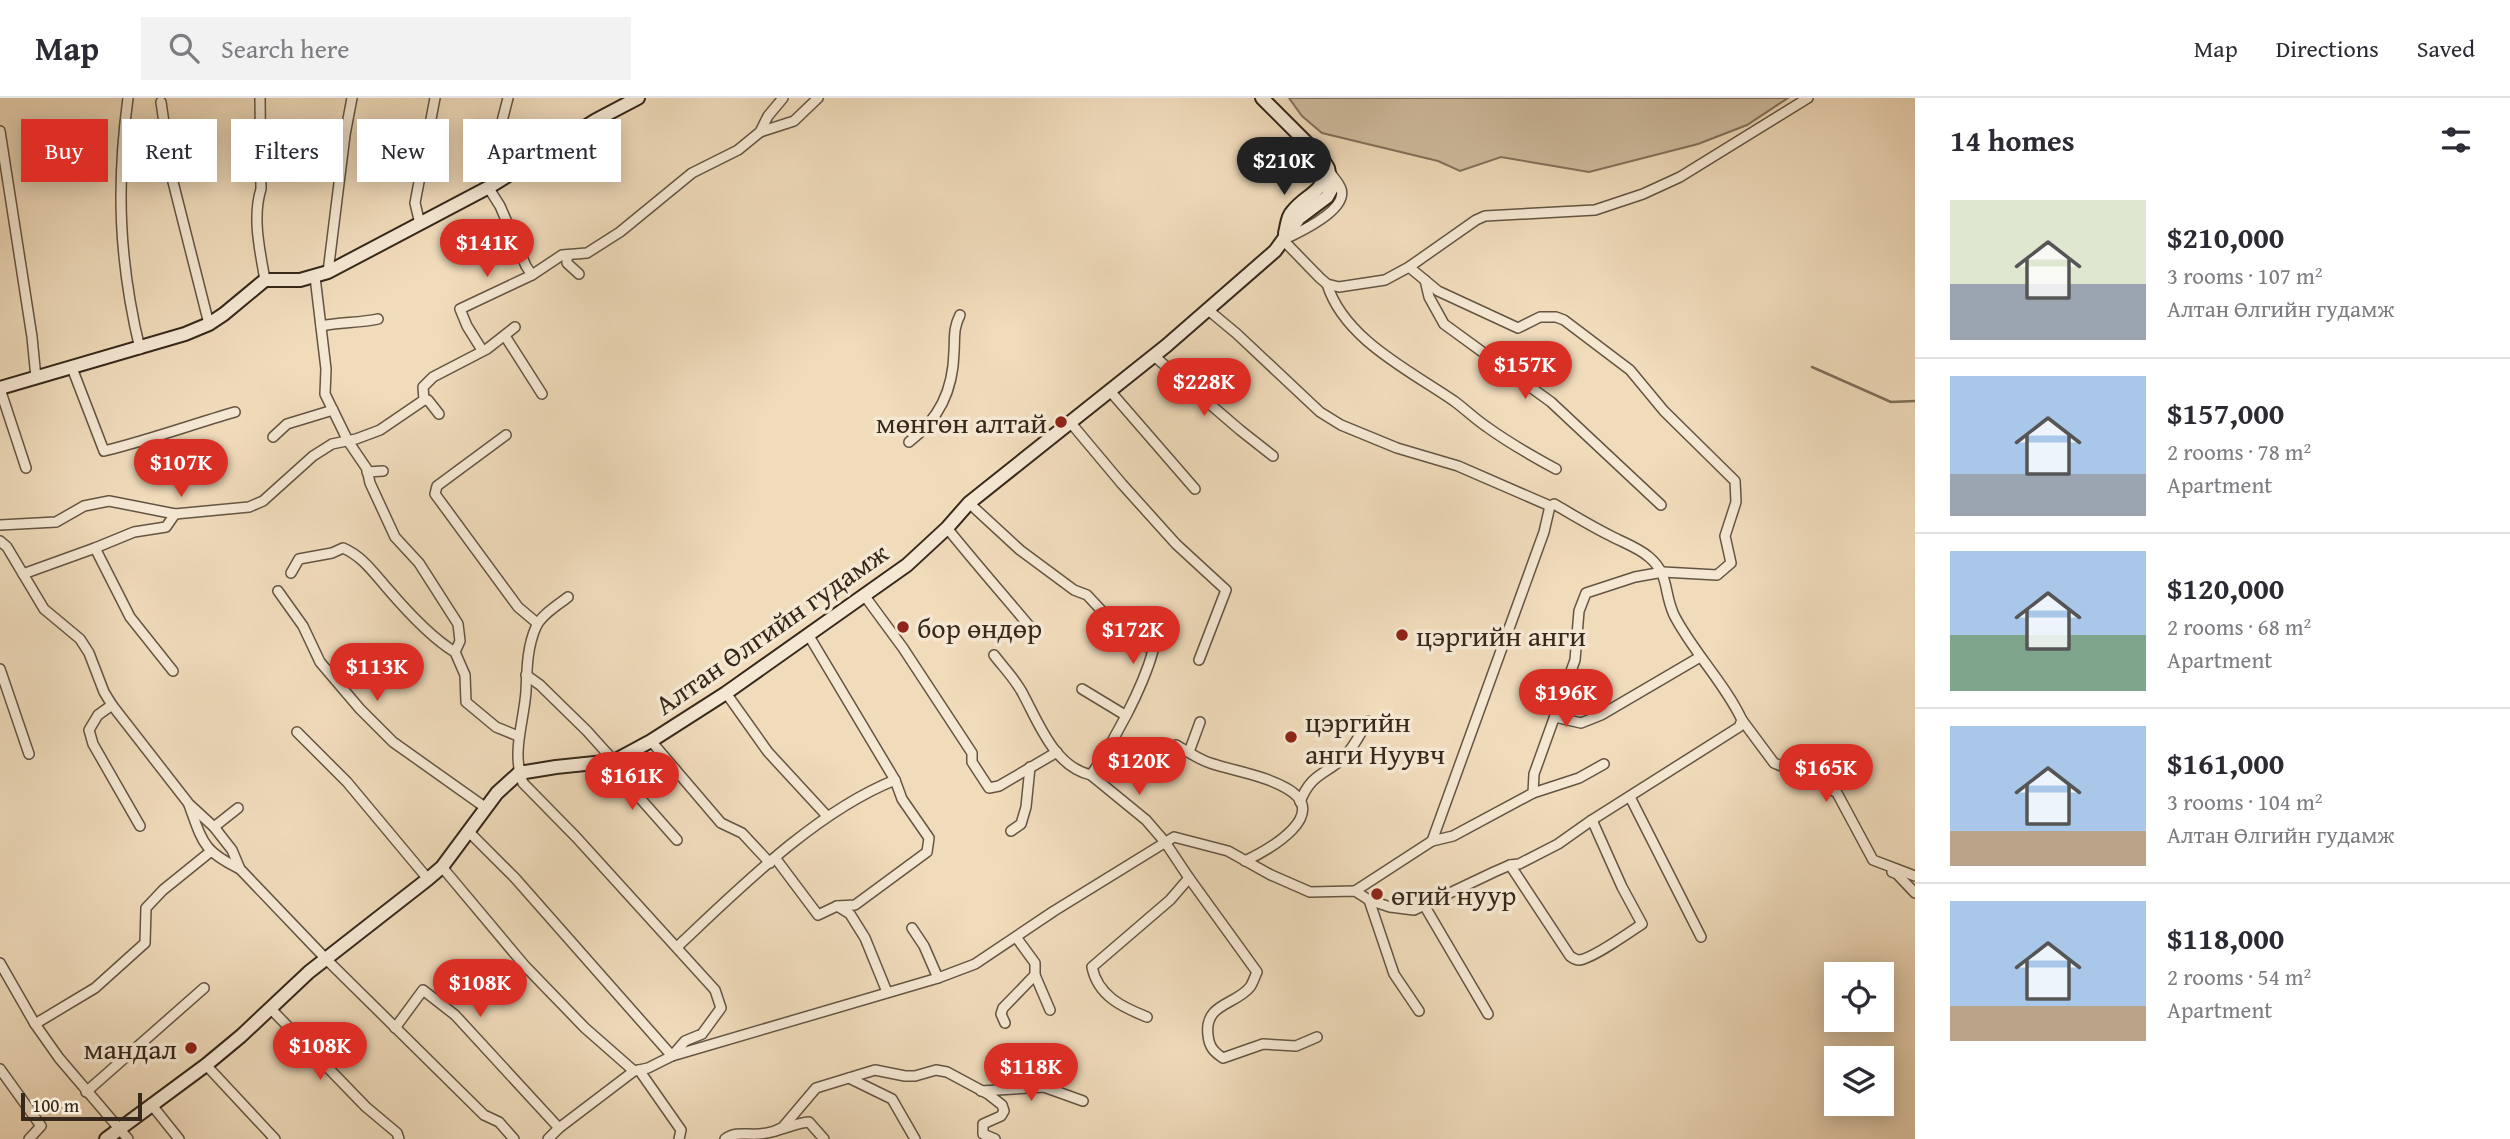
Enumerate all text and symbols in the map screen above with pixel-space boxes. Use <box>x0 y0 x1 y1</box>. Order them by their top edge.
search box <box>141 17 631 80</box>
text: Map <box>35 24 99 72</box>
icon: search <box>165 29 203 67</box>
text: Search here <box>221 29 349 68</box>
text: Map <box>2194 31 2238 66</box>
text: Directions <box>2276 31 2379 66</box>
text: Saved <box>2417 31 2475 66</box>
text: 14 homes <box>1950 118 2075 162</box>
chip: Buy <box>21 119 108 182</box>
chip: Rent <box>122 119 217 182</box>
chip: Filters <box>231 119 343 182</box>
chip: New <box>357 119 449 182</box>
chip: Apartment <box>463 119 621 182</box>
icon: filters <box>2437 121 2475 159</box>
pin: $210K <box>1235 138 1333 197</box>
text: $210K <box>1253 143 1315 176</box>
text: $210,000 <box>2167 215 2284 259</box>
pin: $141K <box>438 220 536 279</box>
text: $141K <box>456 225 518 258</box>
icon: home <box>2006 228 2090 312</box>
text: 3 rooms · 107 m² <box>2167 259 2322 292</box>
text: Алтан Өлгийн гудамж <box>2167 292 2394 325</box>
pin: $157K <box>1476 342 1574 401</box>
text: $157K <box>1494 347 1556 380</box>
pin: $228K <box>1155 358 1253 418</box>
text: $228K <box>1173 364 1235 397</box>
text: $157,000 <box>2167 391 2284 435</box>
place label: мөнгөн алтай <box>876 402 1047 443</box>
icon: home <box>2006 404 2090 488</box>
marker: мөнгөн алтай <box>1053 414 1069 430</box>
text: 2 rooms · 78 m² <box>2167 435 2311 468</box>
pin: $107K <box>132 440 230 499</box>
text: $107K <box>150 445 212 478</box>
text: Apartment <box>2167 468 2272 501</box>
street label: Алтан Өлгийн гудамж <box>646 532 897 724</box>
text: $120,000 <box>2167 566 2284 610</box>
icon: home <box>2006 579 2090 663</box>
pin: $172K <box>1084 606 1182 666</box>
place label: бор өндөр <box>917 607 1042 648</box>
text: 2 rooms · 68 m² <box>2167 610 2311 643</box>
text: $172K <box>1102 612 1164 645</box>
place label: цэргийн анги <box>1416 615 1586 656</box>
marker: бор өндөр <box>895 619 911 635</box>
marker: цэргийн анги <box>1394 627 1410 643</box>
text: Apartment <box>2167 643 2272 676</box>
pin: $113K <box>328 644 426 703</box>
text: $113K <box>346 649 408 682</box>
pin: $196K <box>1517 670 1615 729</box>
text: $196K <box>1535 675 1597 708</box>
place label: цэргийн анги Нуувч <box>1305 701 1445 774</box>
marker: цэргийн анги Нуувч <box>1283 729 1299 745</box>
pin: $120K <box>1090 738 1188 797</box>
text: $161,000 <box>2167 741 2284 785</box>
text: $120K <box>1108 743 1170 776</box>
pin: $165K <box>1777 744 1875 804</box>
text: $165K <box>1795 750 1857 783</box>
pin: $161K <box>583 752 681 812</box>
icon: home <box>2006 754 2090 838</box>
text: $161K <box>601 758 663 791</box>
text: 3 rooms · 104 m² <box>2167 785 2322 818</box>
text: Алтан Өлгийн гудамж <box>2167 818 2394 851</box>
place label: өгий нуур <box>1391 874 1516 915</box>
marker: өгий нуур <box>1369 886 1385 902</box>
text: $118,000 <box>2167 916 2284 960</box>
icon: home <box>2006 929 2090 1013</box>
pin: $108K <box>431 960 529 1019</box>
text: 2 rooms · 54 m² <box>2167 960 2311 993</box>
map controls <box>1824 962 1894 1116</box>
button: locate <box>1824 962 1894 1032</box>
text: $108K <box>449 965 511 998</box>
text: Apartment <box>2167 993 2272 1026</box>
pin: $108K <box>271 1023 369 1082</box>
place label: мандал <box>83 1028 177 1069</box>
text: $108K <box>289 1028 351 1061</box>
marker: мандал <box>183 1040 199 1056</box>
pin: $118K <box>982 1044 1080 1103</box>
button: layers <box>1824 1046 1894 1116</box>
text: $118K <box>1000 1049 1062 1082</box>
scale bar <box>21 1090 142 1122</box>
text: 100 m <box>32 1091 79 1119</box>

